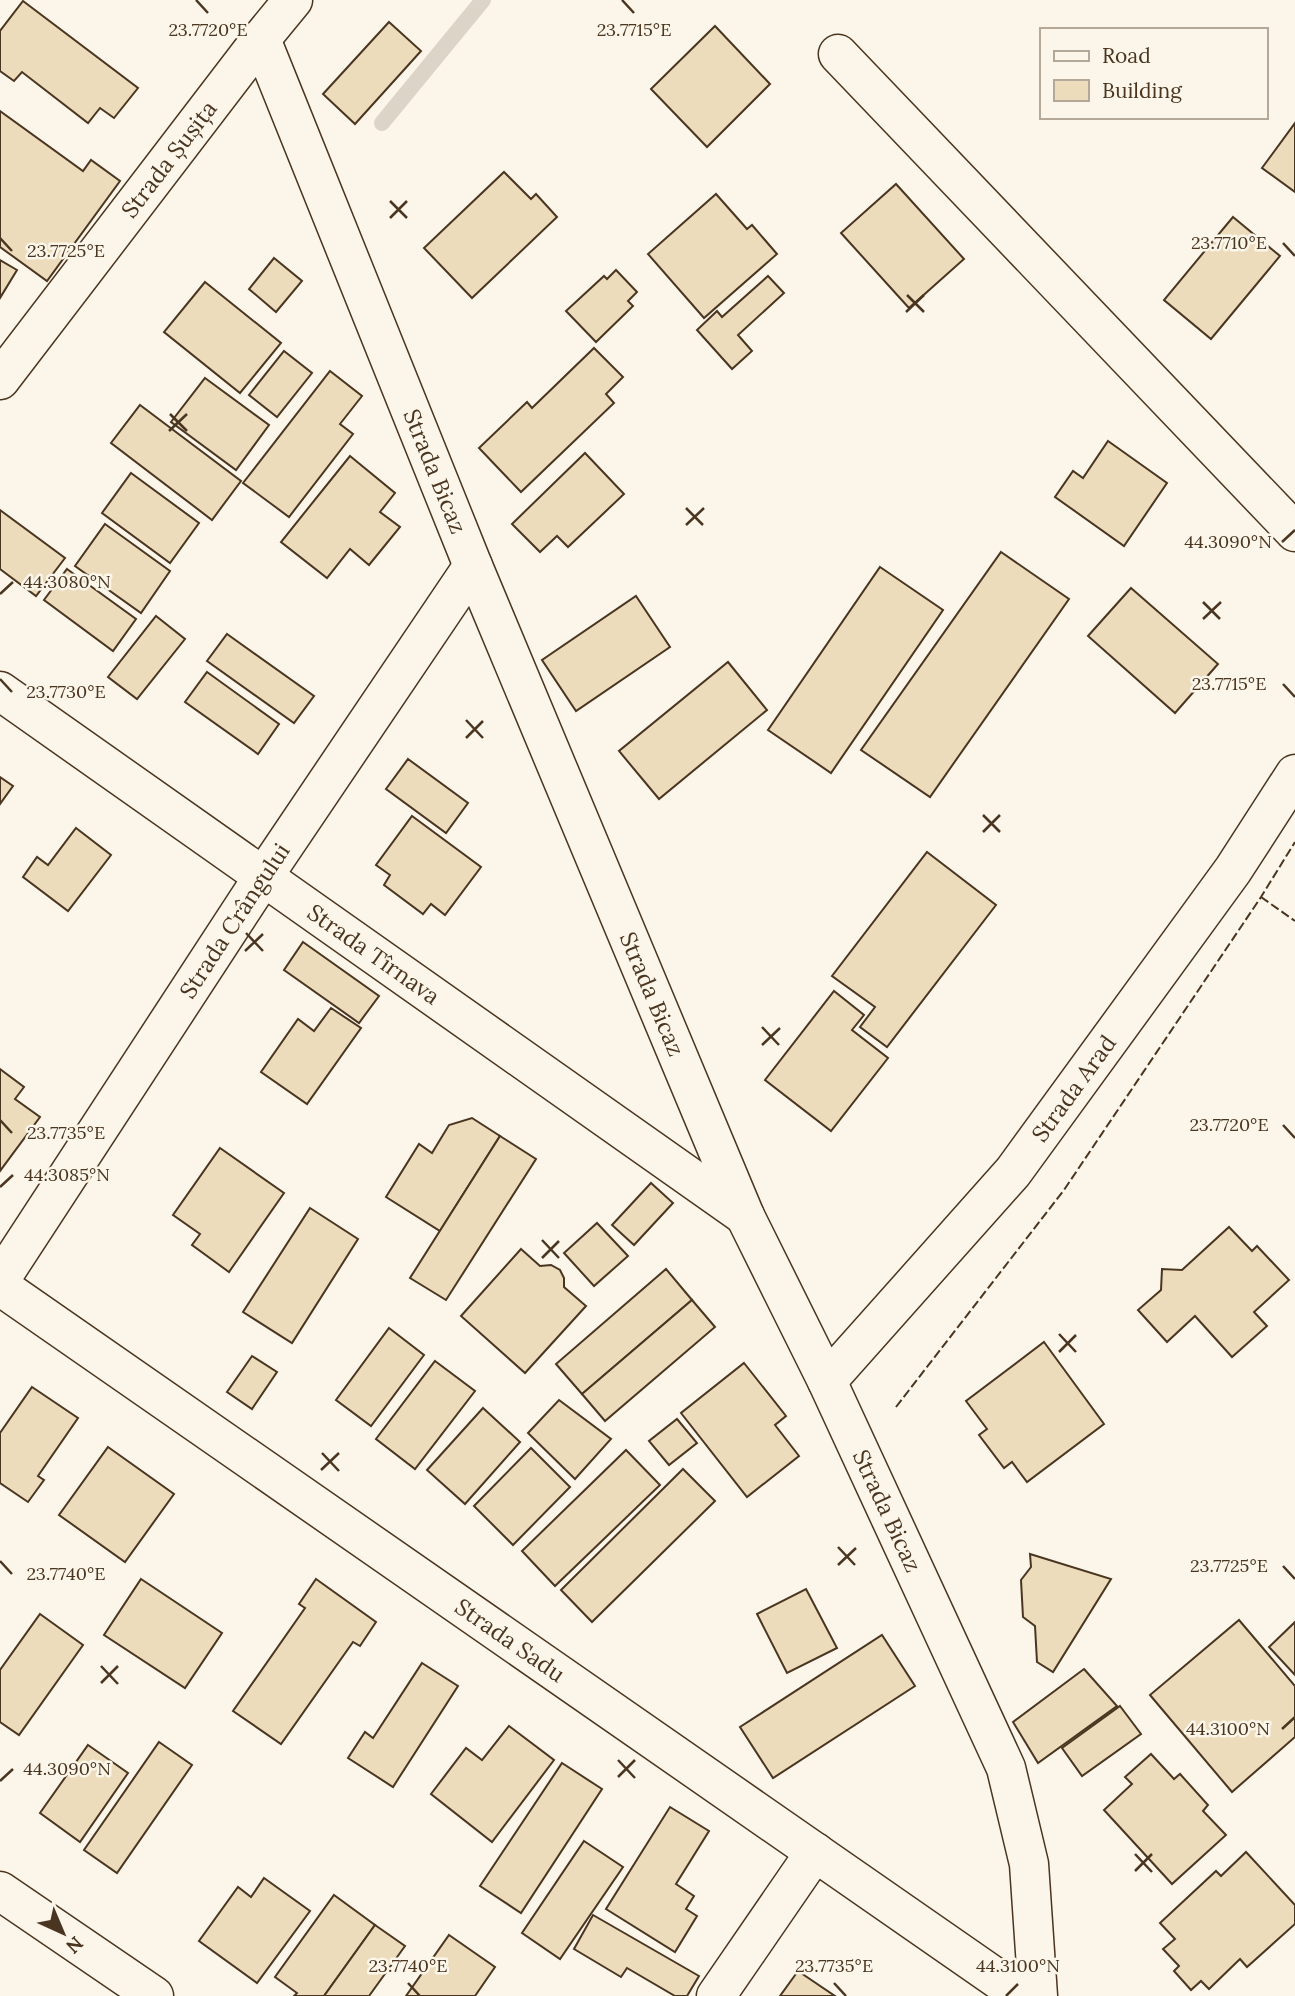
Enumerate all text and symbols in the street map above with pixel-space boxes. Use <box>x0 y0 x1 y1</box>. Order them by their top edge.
text: 23.7720°E <box>168 18 248 41</box>
text: 23.7715°E <box>597 18 671 41</box>
legend <box>1040 28 1267 119</box>
text: Road <box>1102 42 1151 69</box>
text: Building <box>1102 77 1182 104</box>
street label: Strada Șușița <box>114 94 223 223</box>
text: 23.7710°E <box>1191 231 1267 254</box>
text: 23.7725°E <box>27 239 105 262</box>
street label: Strada Bicaz <box>397 405 473 538</box>
text: 44.3090°N <box>1184 530 1272 553</box>
text: 44.3080°N <box>23 570 111 593</box>
text: 23.7715°E <box>1192 672 1266 695</box>
text: 23.7730°E <box>26 680 106 703</box>
street label: Strada Crângului <box>173 837 296 1004</box>
street label: Strada Tîrnava <box>302 897 446 1010</box>
street label: Strada Bicaz <box>614 927 691 1060</box>
street label: Strada Arad <box>1025 1029 1122 1147</box>
text: 23.7720°E <box>1189 1113 1269 1136</box>
text: 23.7735°E <box>27 1121 105 1144</box>
text: 44.3085°N <box>24 1163 110 1186</box>
street label: Strada Bicaz <box>847 1445 928 1577</box>
text: 23.7725°E <box>1190 1554 1268 1577</box>
text: 23.7740°E <box>26 1562 106 1585</box>
street label: Strada Sadu <box>450 1592 571 1688</box>
text: 44.3100°N <box>1186 1717 1270 1740</box>
text: 44.3090°N <box>23 1757 111 1780</box>
north arrow <box>28 1898 98 1968</box>
text: N <box>61 1931 88 1959</box>
text: 23.7740°E <box>368 1954 448 1977</box>
text: 23.7735°E <box>795 1954 873 1977</box>
text: 44.3100°N <box>976 1954 1060 1977</box>

